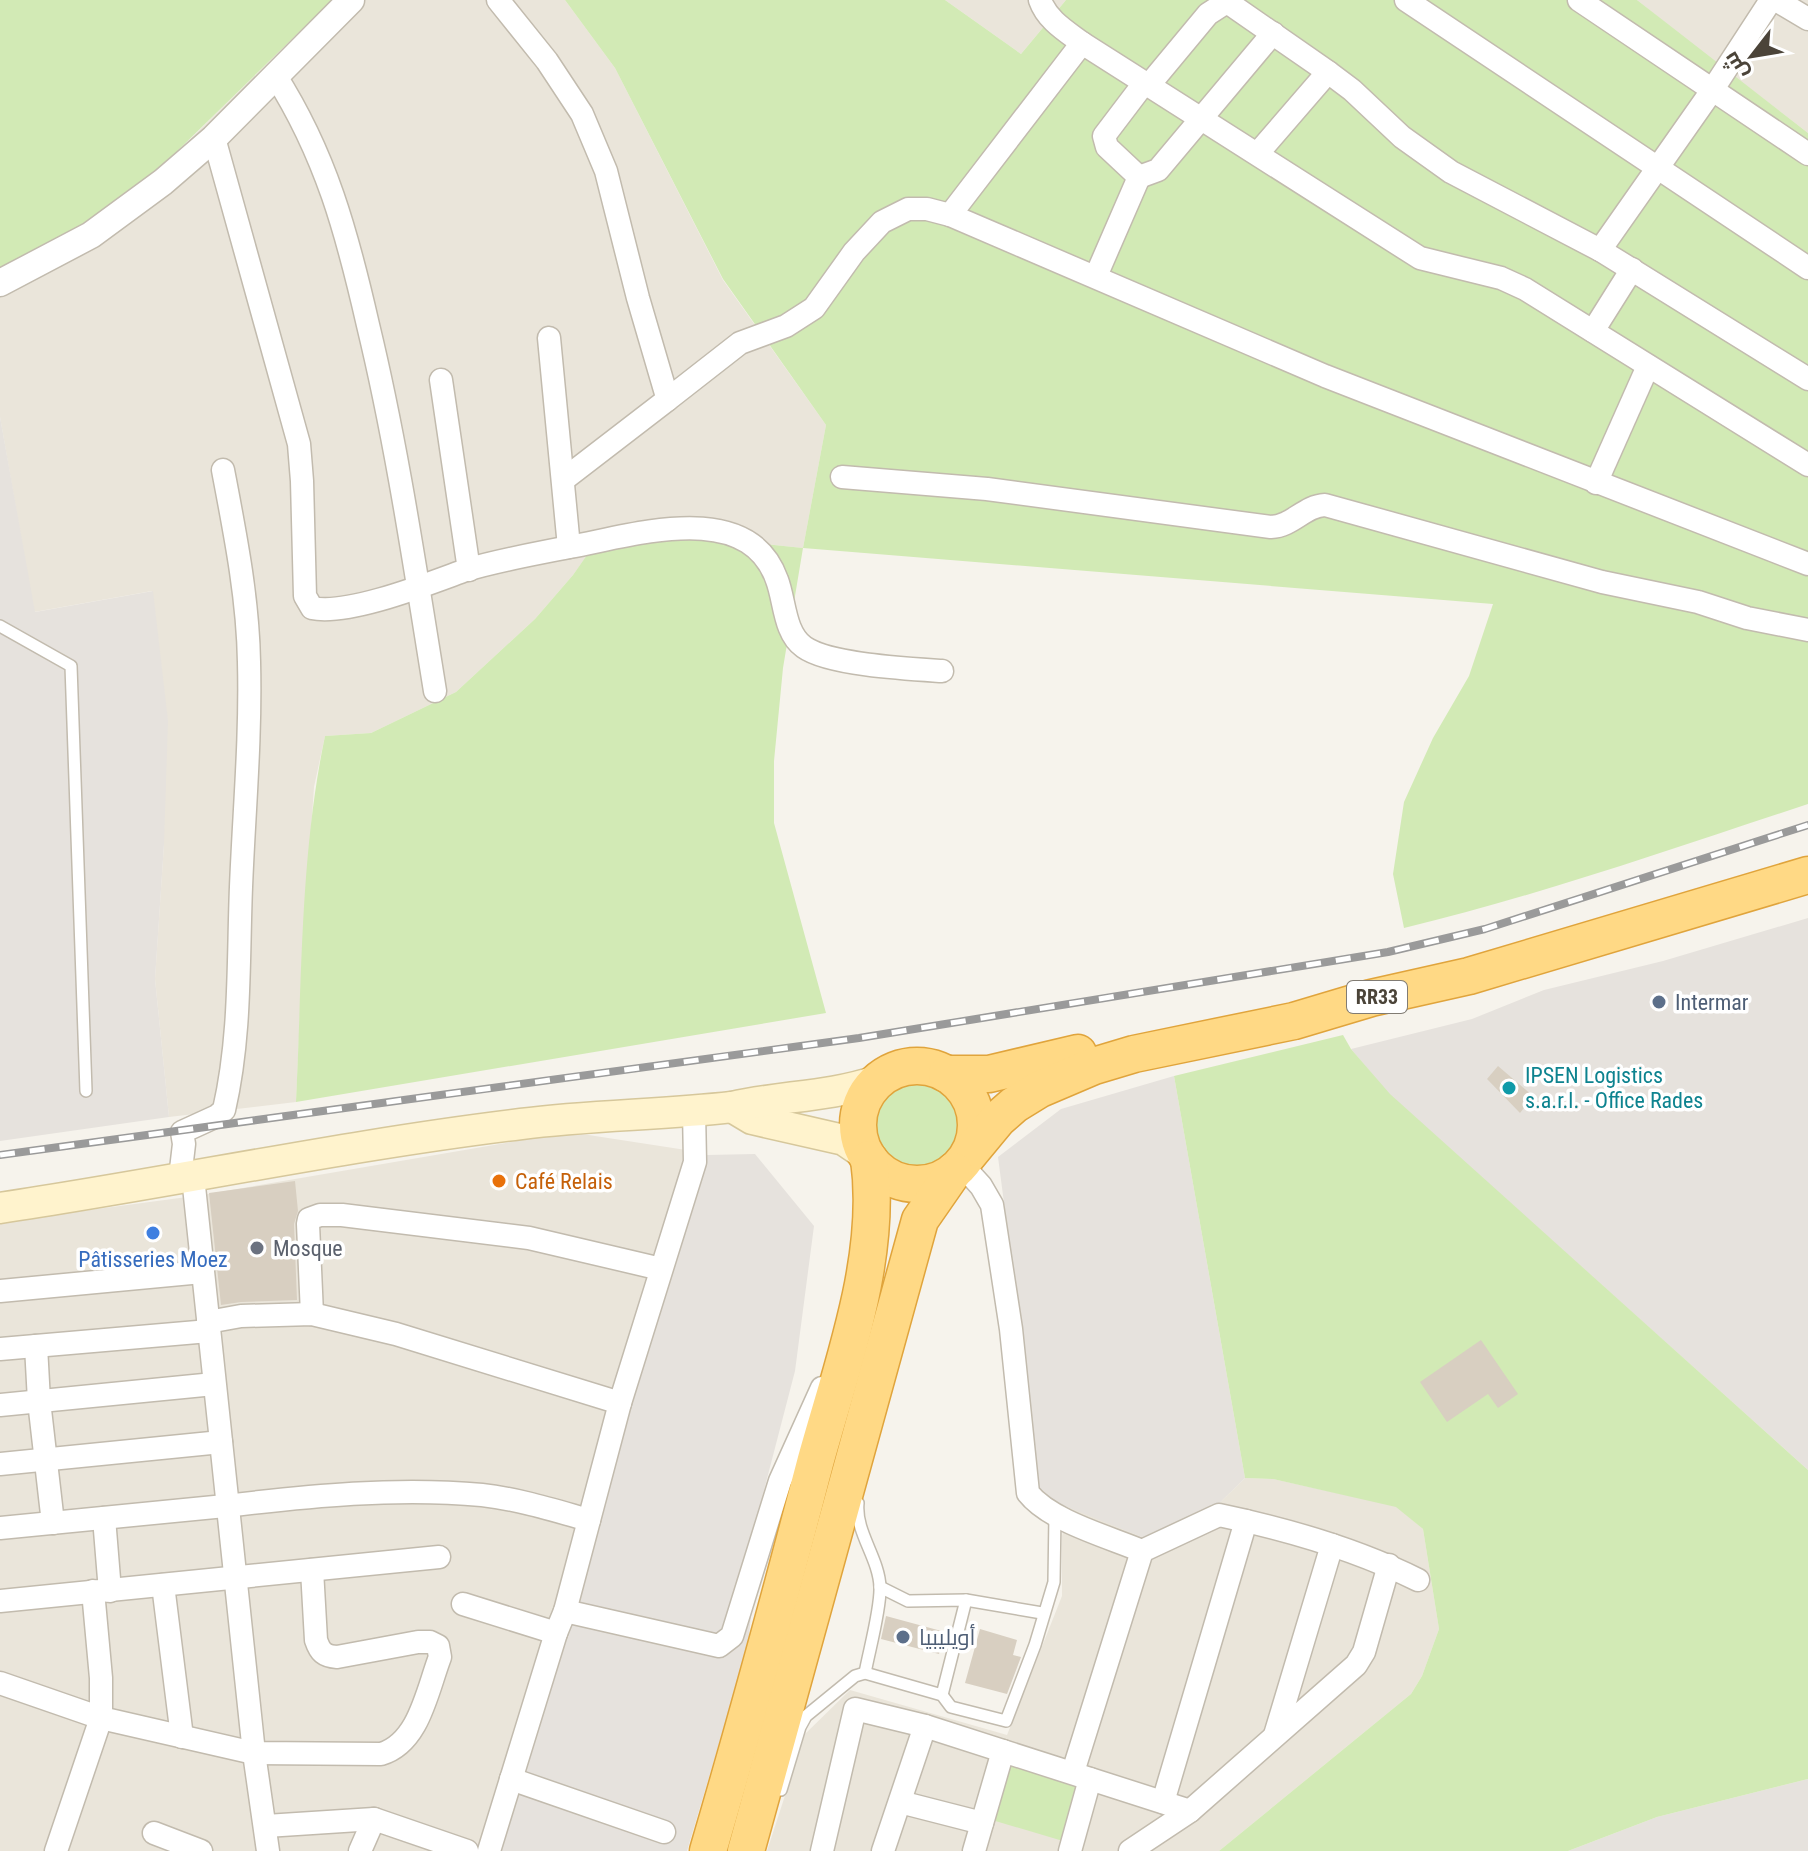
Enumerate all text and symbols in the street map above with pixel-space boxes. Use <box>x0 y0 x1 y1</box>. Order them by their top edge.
north arrow <box>1712 16 1792 96</box>
text: ش <box>1717 47 1754 85</box>
road number: RR33 <box>1347 981 1407 1013</box>
place label: Intermar <box>1675 990 1749 1015</box>
marker: Intermar <box>1650 993 1668 1011</box>
place label: IPSEN Logistics s.a.r.l. - Office Rades <box>1525 1063 1703 1113</box>
marker: IPSEN Logistics s.a.r.l. - Office Rades <box>1500 1079 1518 1097</box>
place label: Café Relais <box>515 1169 613 1194</box>
marker: Café Relais <box>490 1172 508 1190</box>
marker: Pâtisseries Moez <box>144 1224 162 1242</box>
place label: Mosque <box>273 1236 343 1261</box>
marker: Mosque <box>248 1239 266 1257</box>
place label: Pâtisseries Moez <box>78 1247 228 1272</box>
place label: أويليبيا <box>919 1624 976 1650</box>
marker: أويليبيا <box>894 1628 912 1646</box>

